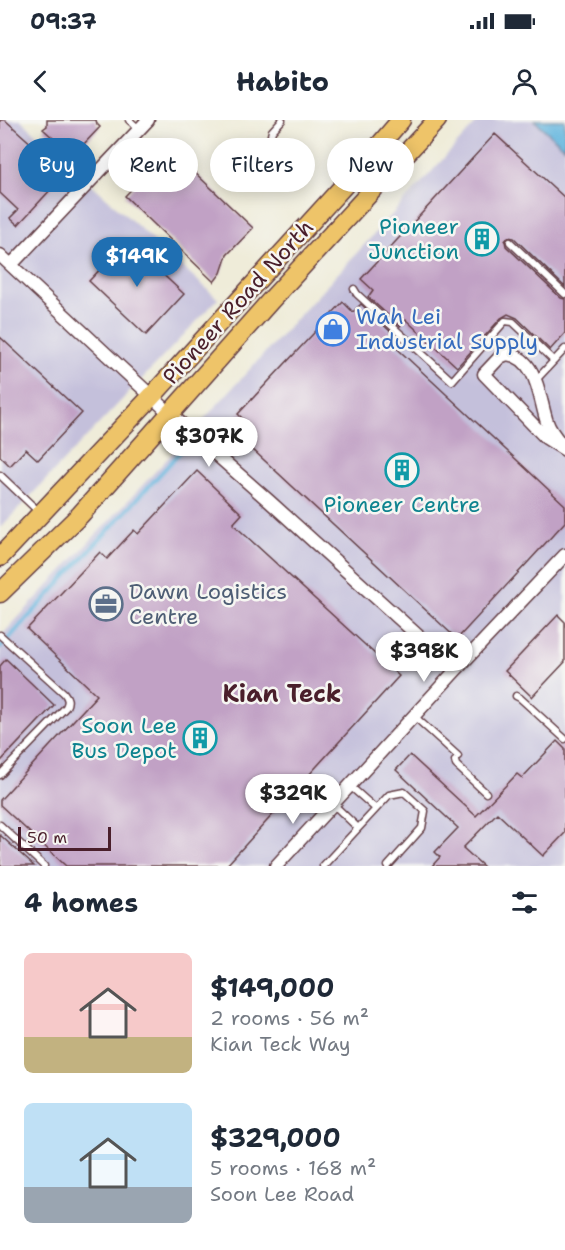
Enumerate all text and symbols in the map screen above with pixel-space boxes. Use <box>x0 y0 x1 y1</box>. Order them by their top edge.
text: 09:37 <box>30 7 97 36</box>
text: Habito <box>236 63 329 100</box>
icon: back <box>24 65 57 98</box>
icon: person <box>508 65 541 98</box>
chip: Buy <box>18 138 96 192</box>
chip: Rent <box>108 138 198 192</box>
chip: Filters <box>210 138 315 192</box>
chip: New <box>327 138 414 192</box>
place label: Pioneer Junction <box>368 212 459 266</box>
street label: Pioneer Road North <box>156 213 320 391</box>
building icon: Pioneer Junction <box>464 221 500 257</box>
pin: $149K <box>95 237 179 288</box>
text: $149K <box>106 243 168 269</box>
place label: Wah Lei Industrial Supply <box>356 302 538 356</box>
shop icon: Wah Lei Industrial Supply <box>315 311 351 347</box>
pin: $307K <box>167 417 251 468</box>
text: $307K <box>175 423 243 449</box>
building icon: Pioneer Centre <box>384 452 420 488</box>
place label: Pioneer Centre <box>324 490 480 519</box>
place label: Dawn Logistics Centre <box>129 577 287 631</box>
office icon: Dawn Logistics Centre <box>88 586 124 622</box>
pin: $398K <box>382 632 466 683</box>
text: $398K <box>390 638 458 664</box>
district label: Kian Teck <box>223 678 341 710</box>
place label: Soon Lee Bus Depot <box>72 711 177 765</box>
building icon: Soon Lee Bus Depot <box>182 720 218 756</box>
pin: $329K <box>251 774 335 825</box>
text: $329K <box>259 780 327 806</box>
scale bar <box>18 824 111 852</box>
text: 50 m <box>27 827 67 848</box>
text: 4 homes <box>24 885 138 920</box>
icon: filters <box>508 886 541 919</box>
text: $149,000 <box>210 970 334 1005</box>
icon: home <box>72 977 144 1049</box>
text: 2 rooms · 56 m² <box>210 1005 369 1031</box>
text: Kian Teck Way <box>210 1031 351 1057</box>
text: $329,000 <box>210 1120 341 1155</box>
icon: home <box>72 1127 144 1199</box>
text: 5 rooms · 168 m² <box>210 1155 376 1181</box>
text: Soon Lee Road <box>210 1181 354 1207</box>

